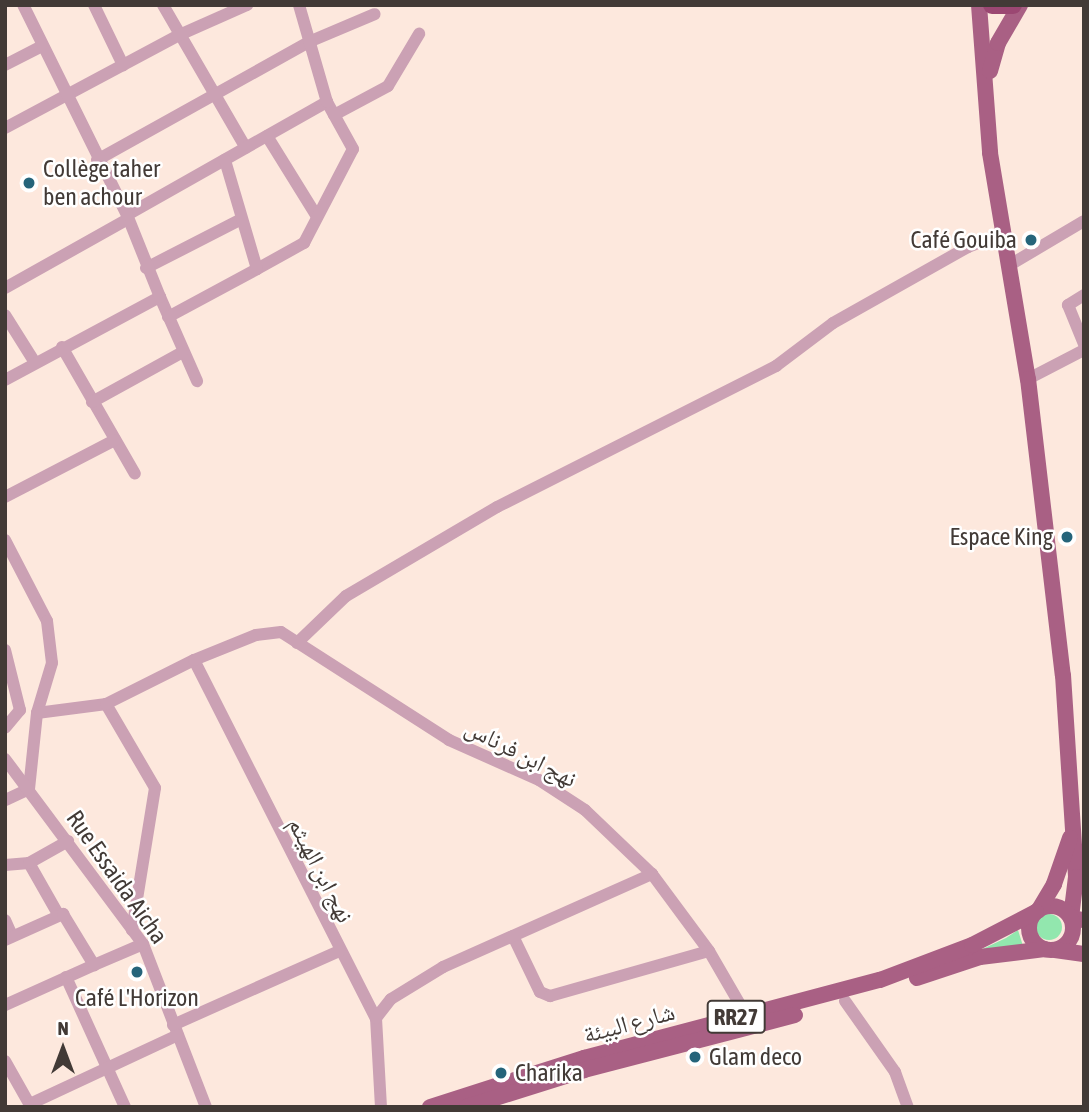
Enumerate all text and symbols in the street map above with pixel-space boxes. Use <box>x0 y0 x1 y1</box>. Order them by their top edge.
place label: Collège taher ben achour <box>43 155 160 211</box>
marker: Collège taher ben achour <box>21 175 37 191</box>
place label: Café Gouiba <box>911 226 1017 254</box>
marker: Café Gouiba <box>1023 232 1039 248</box>
place label: Espace King <box>949 523 1053 551</box>
marker: Espace King <box>1059 529 1075 545</box>
street label: نهج ابن فرناس <box>460 713 582 793</box>
street label: Rue Essaida Aicha <box>60 805 174 949</box>
street label: نهج ابن الهيثم <box>282 812 360 928</box>
marker: Café L'Horizon <box>129 964 145 980</box>
place label: Café L'Horizon <box>75 984 199 1012</box>
street label: شارع البيئة <box>580 997 678 1049</box>
road number: RR27 <box>706 998 766 1036</box>
north arrow <box>28 1014 98 1084</box>
text: N <box>57 1017 69 1039</box>
place label: Glam deco <box>709 1043 802 1071</box>
marker: Glam deco <box>687 1049 703 1065</box>
place label: Charika <box>515 1059 583 1087</box>
marker: Charika <box>493 1065 509 1081</box>

